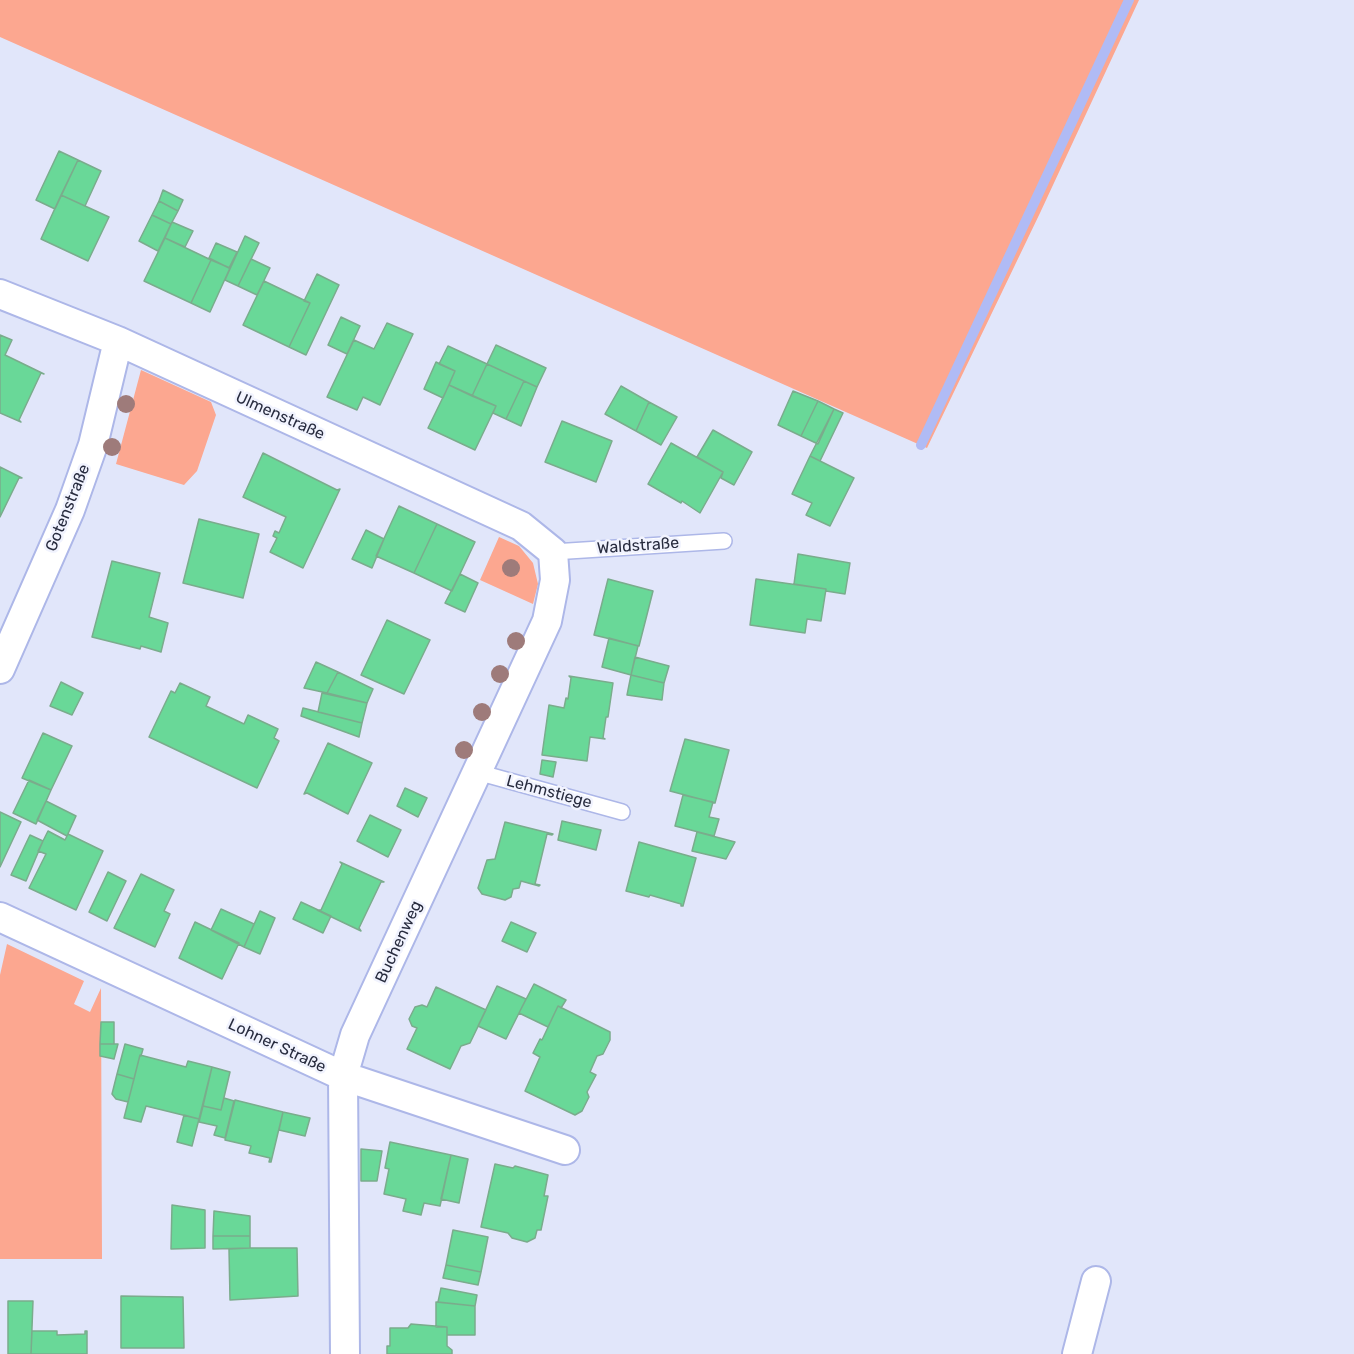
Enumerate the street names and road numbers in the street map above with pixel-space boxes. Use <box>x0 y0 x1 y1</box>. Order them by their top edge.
street label: Ulmenstraße <box>232 388 328 444</box>
street label: Gotenstraße <box>42 462 94 554</box>
street label: Waldstraße <box>596 534 680 558</box>
street label: Lehmstiege <box>504 771 594 813</box>
street label: Buchenweg <box>372 898 426 986</box>
street label: Lohner Straße <box>225 1015 329 1077</box>

